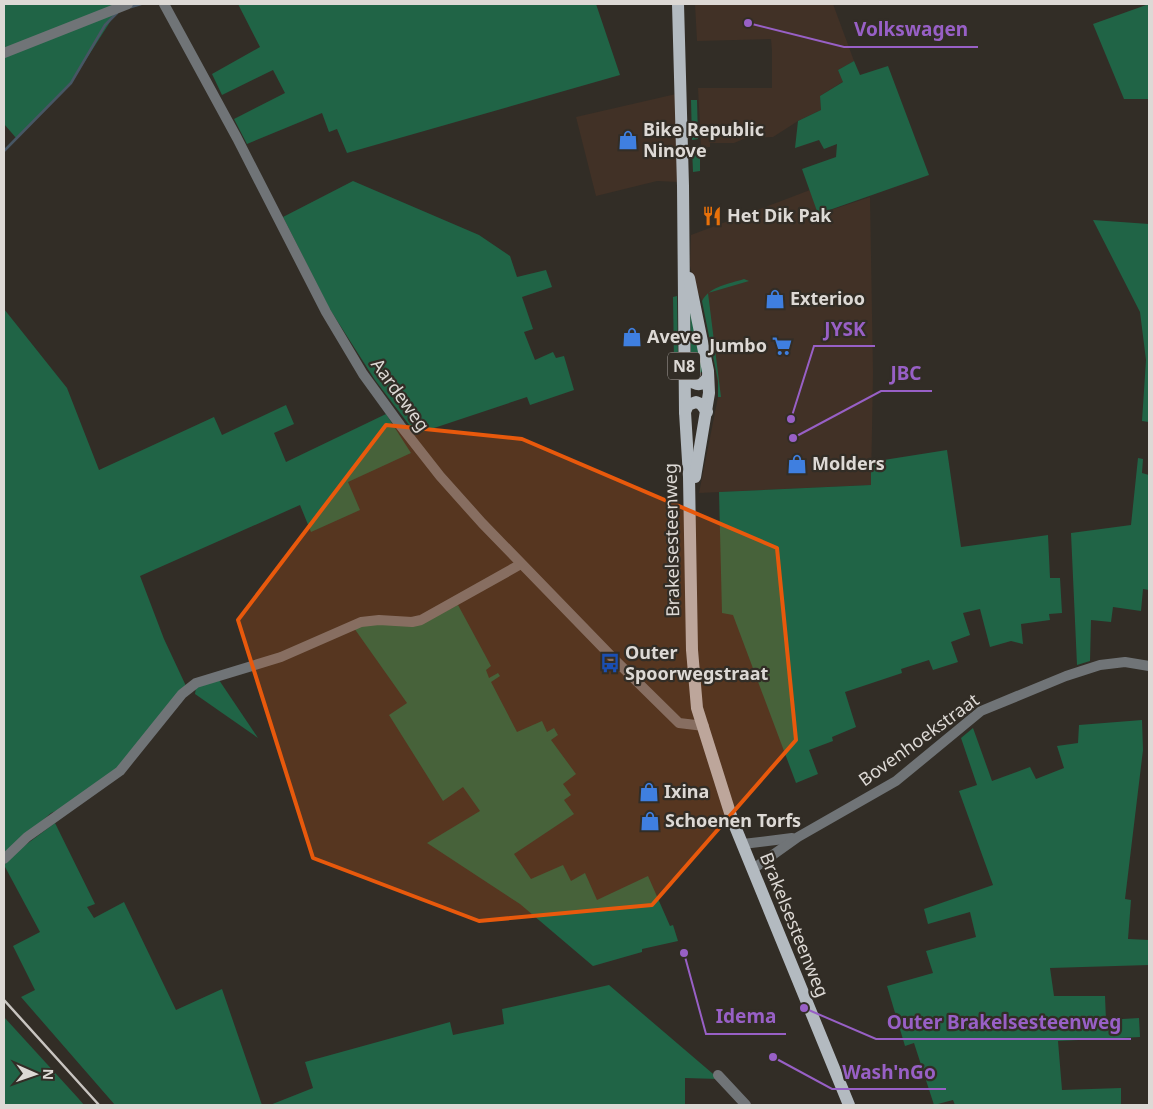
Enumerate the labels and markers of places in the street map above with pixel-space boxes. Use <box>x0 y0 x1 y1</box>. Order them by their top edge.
callout: Volkswagen <box>844 13 978 47</box>
place label: Bike Republic Ninove <box>643 117 764 162</box>
shop icon: Bike Republic Ninove <box>617 129 639 151</box>
place label: Het Dik Pak <box>727 203 832 227</box>
restaurant icon: Het Dik Pak <box>701 205 723 227</box>
place label: Exterioo <box>790 286 865 310</box>
shop icon: Exterioo <box>764 288 786 310</box>
callout: JYSK <box>814 312 875 346</box>
place label: Aveve <box>647 324 701 348</box>
shop icon: Aveve <box>621 326 643 348</box>
place label: Jumbo <box>707 333 767 357</box>
supermarket icon: Jumbo <box>771 335 793 357</box>
callout: JBC <box>881 357 932 391</box>
place label: Molders <box>812 451 885 475</box>
shop icon: Molders <box>786 453 808 475</box>
place label: Outer Spoorwegstraat <box>625 640 768 685</box>
bus stop icon: Outer Spoorwegstraat <box>599 652 621 674</box>
place label: Ixina <box>664 779 709 803</box>
shop icon: Ixina <box>638 781 660 803</box>
place label: Schoenen Torfs <box>665 808 801 832</box>
shop icon: Schoenen Torfs <box>639 810 661 832</box>
callout: Idema <box>706 1000 786 1034</box>
callout: Outer Brakelsesteenweg <box>876 1005 1131 1039</box>
callout: Wash'nGo <box>832 1055 946 1089</box>

